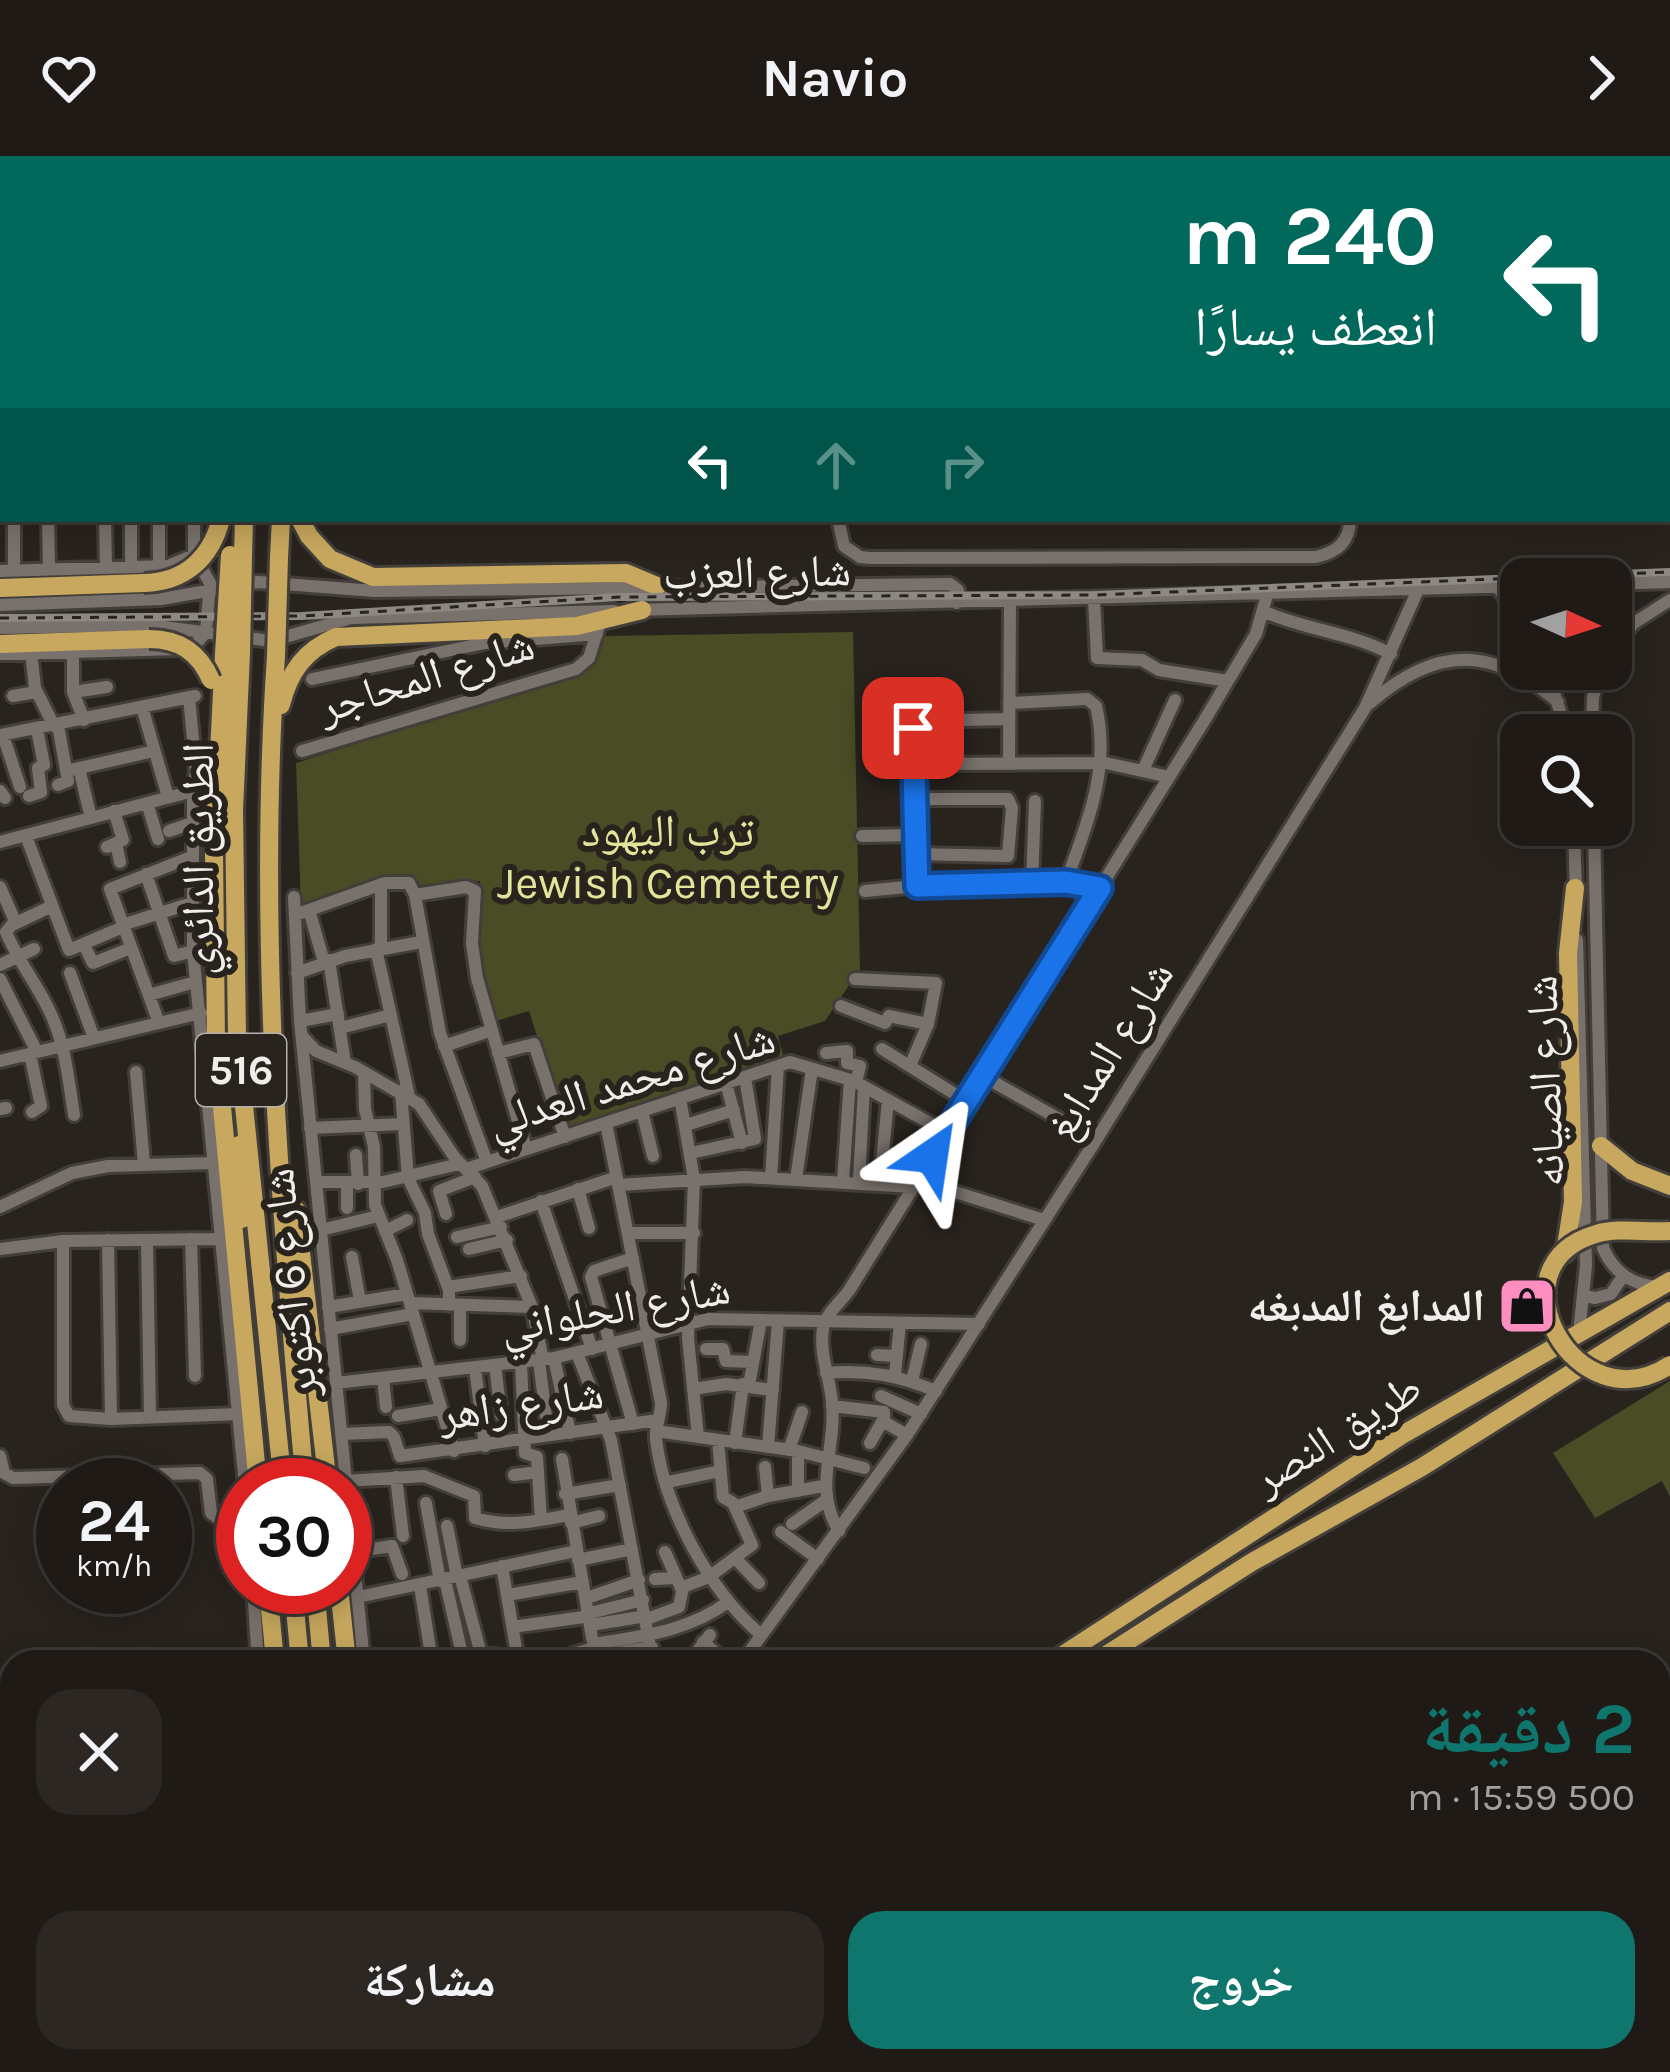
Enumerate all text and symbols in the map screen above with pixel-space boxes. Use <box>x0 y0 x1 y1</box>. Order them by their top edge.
icon: heart <box>36 45 102 111</box>
icon: forward <box>1568 45 1634 111</box>
text: Navio <box>762 46 908 110</box>
text: 240 m <box>1182 187 1437 285</box>
icon: left <box>1479 204 1635 360</box>
text: انعطف يسارًا <box>1194 295 1437 359</box>
icon: left <box>677 432 743 498</box>
icon: ahead <box>803 432 869 498</box>
icon: right <box>929 432 995 498</box>
street label: شارع العزب <box>663 544 851 602</box>
north arrow <box>1500 558 1632 690</box>
map controls <box>1500 558 1632 846</box>
street label: شارع المحاجر <box>311 619 541 736</box>
pin <box>862 677 964 779</box>
icon: arrive <box>880 695 946 761</box>
button: search <box>1500 714 1632 846</box>
street label: الطريق الدائري <box>172 743 233 975</box>
park label: ترب اليهود Jewish Cemetery <box>497 805 839 910</box>
street label: شارع المدابغ <box>1034 951 1186 1150</box>
street label: شارع الصيانه <box>1515 974 1577 1188</box>
street label: شارع محمد العدلي <box>481 1012 784 1157</box>
road number: 516 <box>196 1034 286 1106</box>
position arrow <box>869 1093 995 1219</box>
street label: شارع 6 اكتوبر <box>252 1166 330 1401</box>
street label: شارع الحلواني <box>496 1262 736 1363</box>
shop icon: المدابغ المدبغه <box>1496 1275 1558 1337</box>
place label: المدابغ المدبغه <box>1248 1280 1485 1335</box>
street label: طريق النصر <box>1242 1361 1432 1507</box>
street label: شارع زاهر <box>435 1367 607 1443</box>
speed limit sign: 30 <box>216 1458 372 1614</box>
text: 24 <box>78 1486 150 1556</box>
text: km/h <box>76 1548 152 1584</box>
text: 2 دقيقة <box>1422 1687 1635 1771</box>
button: close <box>36 1689 162 1815</box>
text: 500 m · 15:59 <box>1407 1774 1635 1820</box>
button: مشاركة <box>36 1911 824 2049</box>
button: خروج <box>848 1911 1635 2049</box>

